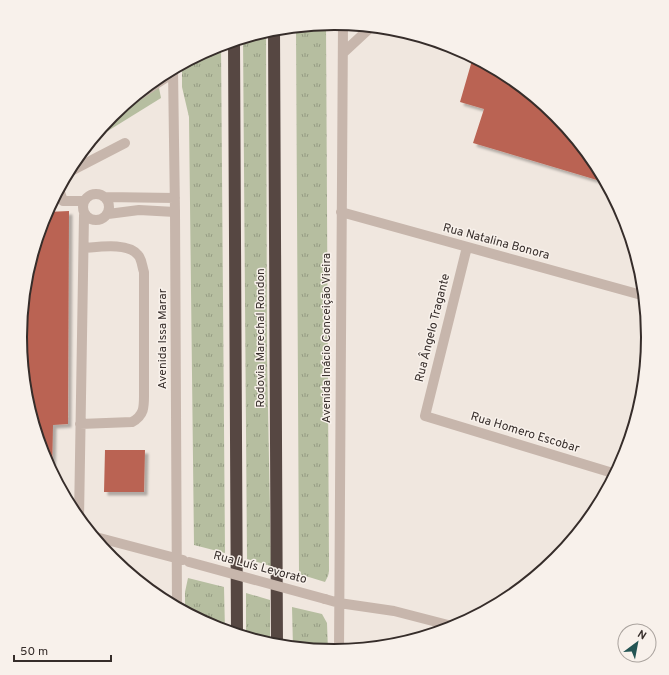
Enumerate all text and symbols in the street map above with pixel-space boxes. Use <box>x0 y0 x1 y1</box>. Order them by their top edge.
street label: Rua Natalina Bonora <box>441 220 551 264</box>
street label: Avenida Inácio Conceição Vieira <box>319 253 335 423</box>
street label: Rodovia Marechal Rondon <box>253 268 269 408</box>
street label: Rua Ângelo Tragante <box>412 272 454 384</box>
street label: Avenida Issa Marar <box>155 288 171 389</box>
street label: Rua Homero Escobar <box>469 409 582 457</box>
street label: Rua Luís Levorato <box>212 548 309 588</box>
north arrow <box>617 623 657 663</box>
text: N <box>635 627 649 643</box>
scale bar <box>14 637 111 663</box>
text: 50 m <box>20 644 48 660</box>

